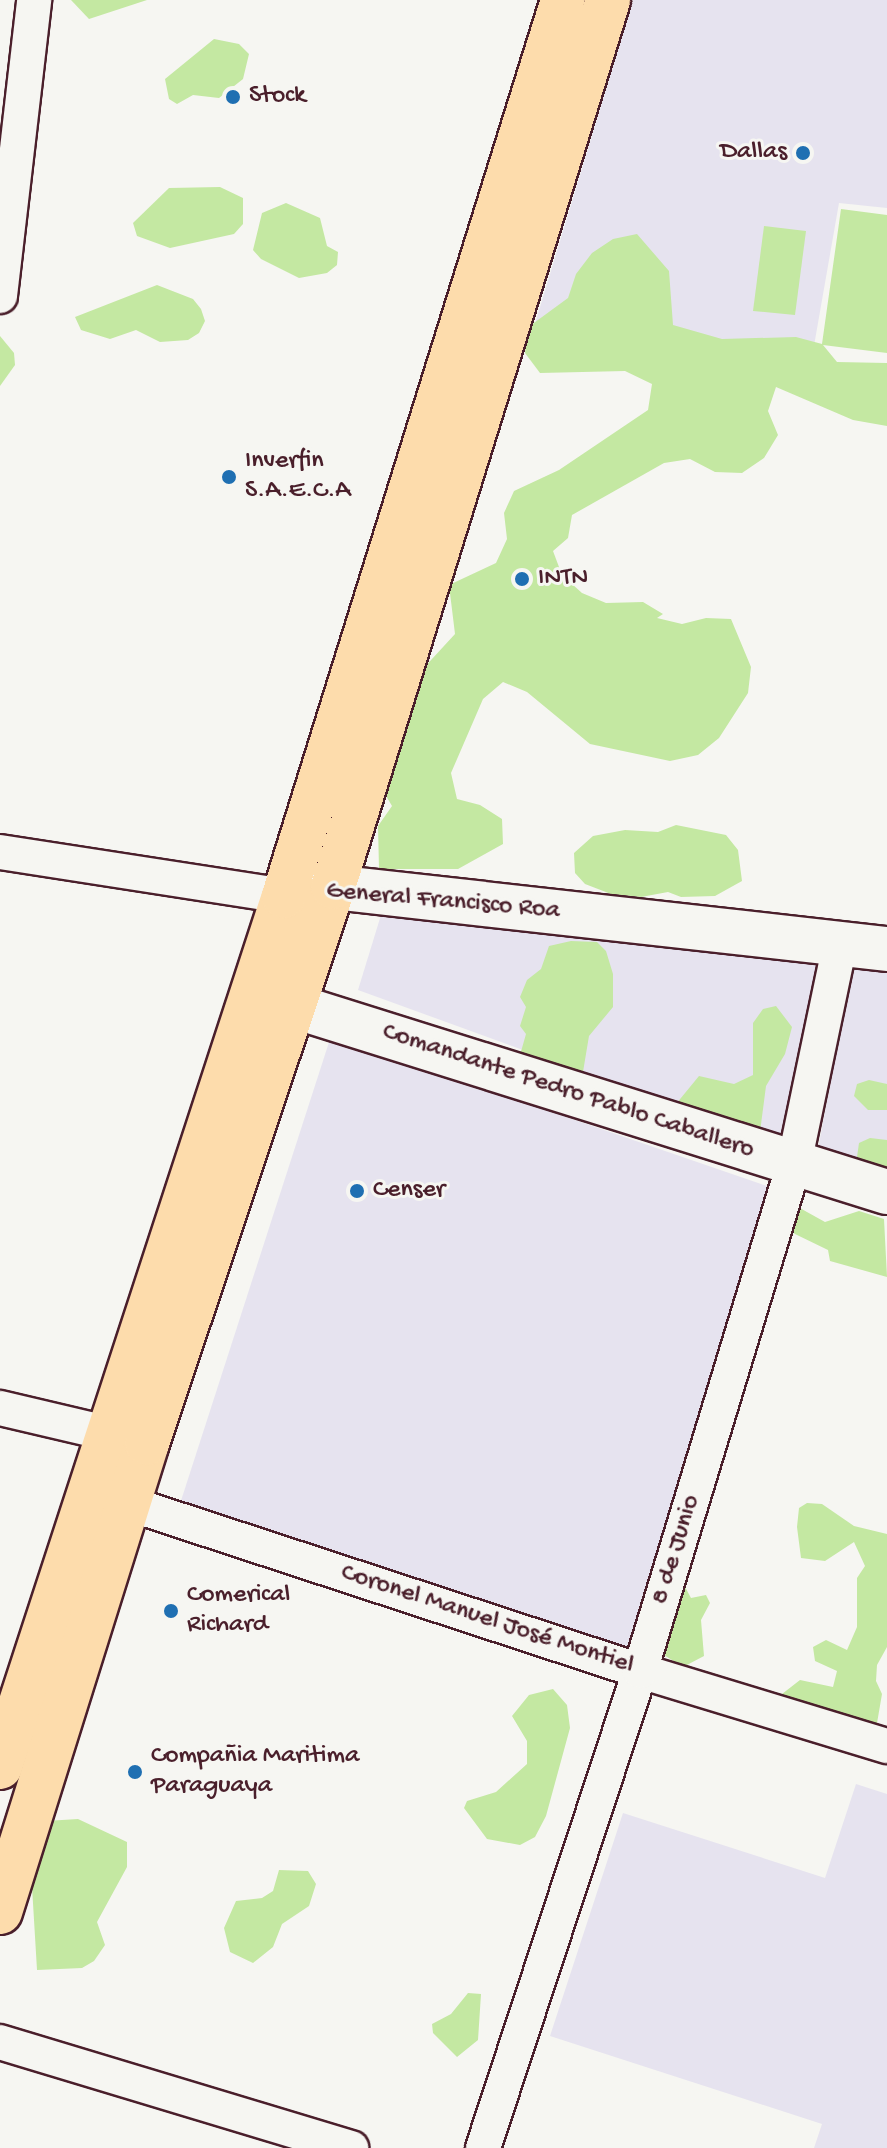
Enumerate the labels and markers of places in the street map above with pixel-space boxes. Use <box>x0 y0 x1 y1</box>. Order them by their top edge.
place label: Stock <box>249 81 306 113</box>
marker: Stock <box>224 88 242 106</box>
place label: Dallas <box>720 137 787 169</box>
marker: Dallas <box>794 144 812 162</box>
place label: Inverfin S.A.E.C.A <box>245 446 351 508</box>
marker: Inverfin S.A.E.C.A <box>220 468 238 486</box>
place label: INTN <box>538 563 588 595</box>
marker: INTN <box>513 570 531 588</box>
place label: Censer <box>373 1175 445 1207</box>
marker: Censer <box>348 1182 366 1200</box>
place label: Comerical Richard <box>187 1580 290 1642</box>
marker: Comerical Richard <box>162 1602 180 1620</box>
place label: Compañia Maritima Paraguaya <box>151 1741 359 1802</box>
marker: Compañia Maritima Paraguaya <box>126 1763 144 1781</box>

